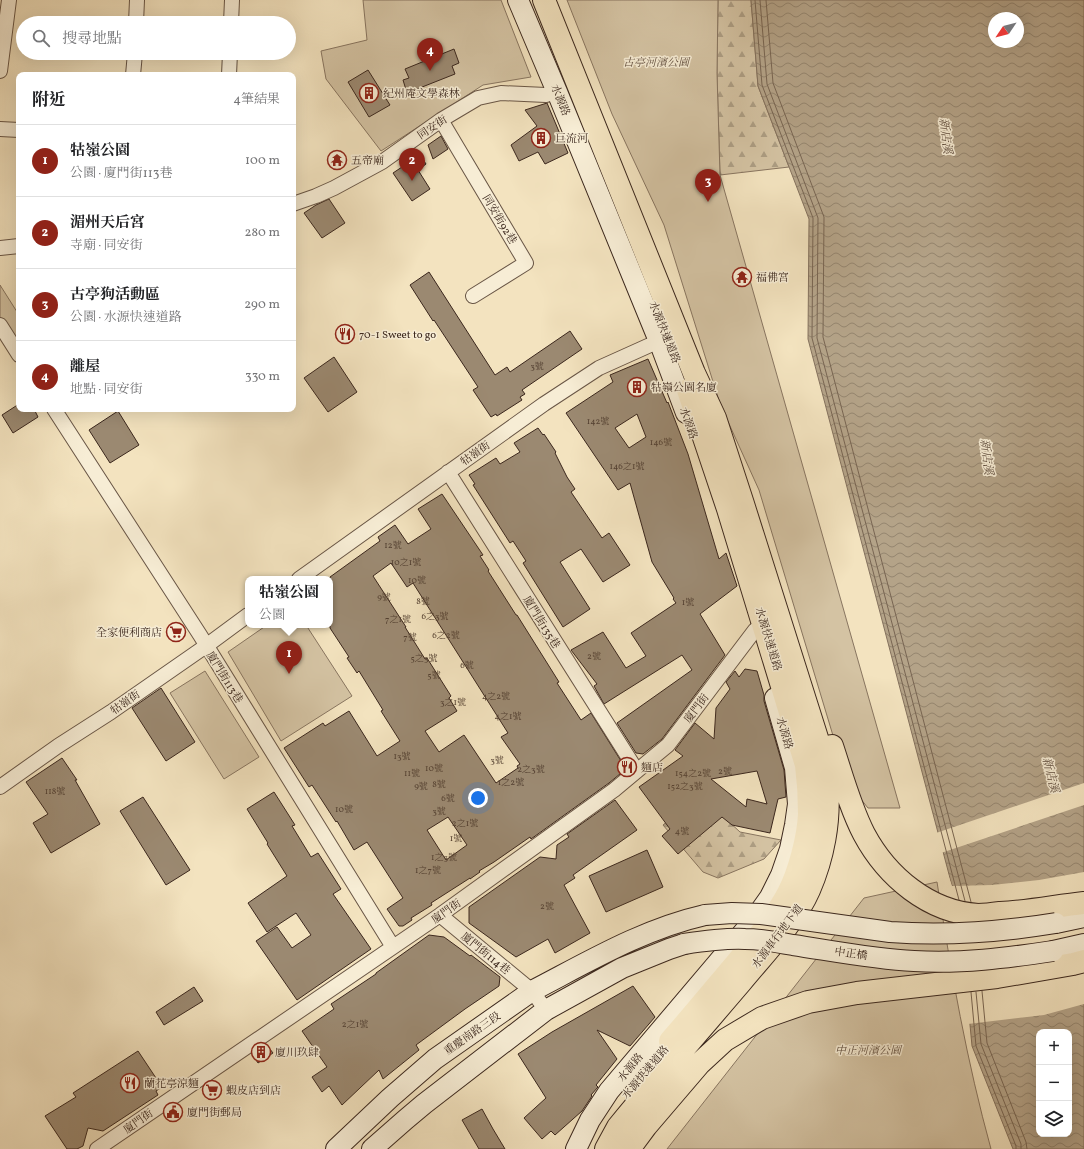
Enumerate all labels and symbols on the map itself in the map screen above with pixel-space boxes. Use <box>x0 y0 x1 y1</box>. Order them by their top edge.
north arrow <box>988 12 1024 48</box>
pin: 4 <box>417 38 443 71</box>
park label: 古亭河濱公園 <box>623 56 691 71</box>
building icon: 紀州庵文學森林 <box>358 82 380 104</box>
street label: 水源路 <box>546 82 573 119</box>
place label: 紀州庵文學森林 <box>383 87 460 102</box>
street label: 同安街 <box>415 113 451 144</box>
water label: 新店溪 <box>935 117 955 157</box>
building icon: 巨流河 <box>530 127 552 149</box>
place label: 巨流河 <box>555 132 588 147</box>
pin: 2 <box>399 148 425 181</box>
temple icon: 五帝廟 <box>326 149 348 171</box>
place label: 五帝廟 <box>351 154 384 169</box>
pin: 3 <box>695 169 721 202</box>
street label: 同安街92巷 <box>478 192 519 247</box>
temple icon: 福佛宮 <box>731 266 753 288</box>
place label: 福佛宮 <box>756 271 789 286</box>
street label: 水源快速道路 <box>644 299 683 366</box>
restaurant icon: 70-1 Sweet to go <box>334 323 356 345</box>
place label: 70-1 Sweet to go <box>359 328 436 343</box>
house number: 3號 <box>530 360 544 373</box>
building icon: 牯嶺公園名廈 <box>626 376 648 398</box>
place label: 牯嶺公園名廈 <box>651 381 717 396</box>
street label: 水源路 <box>675 405 700 442</box>
house number: 142號 <box>587 415 609 428</box>
house number: 146號 <box>650 436 672 449</box>
water label: 新店溪 <box>976 438 996 478</box>
street label: 牯嶺街 <box>458 439 494 470</box>
house number: 146之1號 <box>610 460 644 473</box>
house number: 12號 <box>384 539 402 552</box>
house number: 10之1號 <box>391 556 421 569</box>
house number: 10號 <box>408 574 426 587</box>
house number: 9號 <box>377 591 391 604</box>
street label: 廈門街135巷 <box>519 594 563 652</box>
house number: 8號 <box>416 595 430 608</box>
house number: 1號 <box>682 596 694 609</box>
street label: 水源快速道路 <box>751 606 784 673</box>
house number: 6之3號 <box>421 610 449 623</box>
house number: 7之1號 <box>385 613 411 626</box>
supermarket icon: 全家便利商店 <box>165 621 187 643</box>
place label: 全家便利商店 <box>96 626 162 641</box>
house number: 6之2號 <box>432 629 460 642</box>
house number: 7號 <box>403 631 417 644</box>
pin: 1 <box>276 641 302 674</box>
street label: 廈門街113巷 <box>202 649 246 706</box>
house number: 2號 <box>587 650 601 663</box>
house number: 5之3號 <box>411 652 437 665</box>
house number: 6號 <box>460 659 474 672</box>
house number: 5號 <box>427 669 441 682</box>
street label: 牯嶺街 <box>108 688 144 719</box>
house number: 4之2號 <box>482 690 510 703</box>
street label: 廈門街 <box>681 691 713 727</box>
house number: 3之1號 <box>440 696 466 709</box>
house number: 4之1號 <box>495 710 521 723</box>
street label: 水源路 <box>772 715 795 751</box>
house number: 13號 <box>393 750 411 763</box>
house number: 3號 <box>490 754 504 767</box>
restaurant icon: 麵店 <box>616 756 638 778</box>
water label: 新店溪 <box>1038 756 1063 797</box>
place label: 麵店 <box>641 761 663 776</box>
house number: 10號 <box>425 762 443 775</box>
house number: 2之3號 <box>517 763 545 776</box>
house number: 2號 <box>718 765 732 778</box>
house number: 11號 <box>404 767 420 780</box>
house number: 154之2號 <box>675 767 711 780</box>
house number: 1之2號 <box>498 776 524 789</box>
house number: 8號 <box>432 778 446 791</box>
house number: 9號 <box>414 780 428 793</box>
house number: 152之3號 <box>667 780 703 793</box>
house number: 118號 <box>45 785 65 798</box>
your location <box>468 788 488 808</box>
house number: 6號 <box>441 792 455 805</box>
house number: 10號 <box>335 803 353 816</box>
house number: 3號 <box>432 805 446 818</box>
house number: 2之1號 <box>452 817 478 830</box>
house number: 4號 <box>675 825 689 838</box>
house number: 1號 <box>450 832 462 845</box>
house number: 1之3號 <box>431 851 457 864</box>
house number: 1之7號 <box>415 864 441 877</box>
street label: 廈門街 <box>429 897 465 928</box>
house number: 2號 <box>540 900 554 913</box>
street label: 水源車行地下道 <box>749 902 807 972</box>
street label: 廈門街114巷 <box>457 930 513 979</box>
street label: 中正橋 <box>833 945 868 964</box>
street label: 重慶南路三段 <box>442 1009 504 1059</box>
house number: 2之1號 <box>342 1018 368 1031</box>
building icon: 廈川玖肆 <box>250 1041 272 1063</box>
street label: 水源快速道路 <box>619 1043 673 1103</box>
park label: 中正河濱公園 <box>835 1044 903 1059</box>
place label: 廈川玖肆 <box>275 1046 319 1061</box>
street label: 水源路 <box>615 1051 648 1085</box>
restaurant icon: 蘭花亭涼麵 <box>119 1072 141 1094</box>
place label: 蘭花亭涼麵 <box>144 1077 199 1092</box>
supermarket icon: 蝦皮店到店 <box>201 1079 223 1101</box>
place label: 蝦皮店到店 <box>226 1084 281 1099</box>
public building icon: 廈門街郵局 <box>162 1101 184 1123</box>
place label: 廈門街郵局 <box>187 1106 242 1121</box>
street label: 廈門街 <box>121 1107 157 1138</box>

